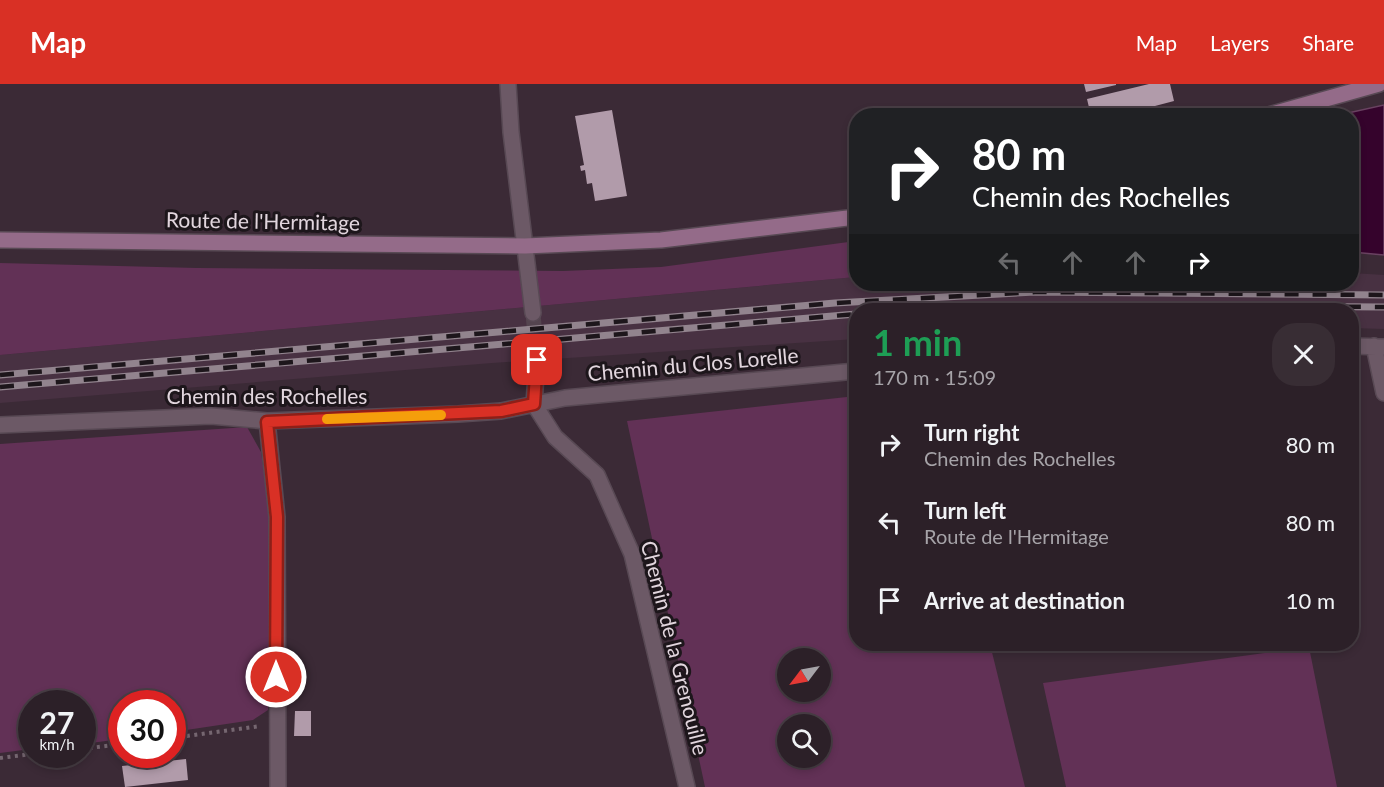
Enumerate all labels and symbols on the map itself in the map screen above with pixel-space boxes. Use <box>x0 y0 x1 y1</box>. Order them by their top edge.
street label: Route de l'Hermitage <box>166 206 360 235</box>
pin <box>511 334 562 385</box>
street label: Chemin du Clos Lorelle <box>586 342 799 385</box>
street label: Chemin des Rochelles <box>167 383 367 408</box>
street label: Chemin de la Grenouille <box>637 538 714 757</box>
position arrow <box>244 645 308 709</box>
north arrow <box>777 648 831 702</box>
speed limit sign: 30 <box>108 690 186 768</box>

